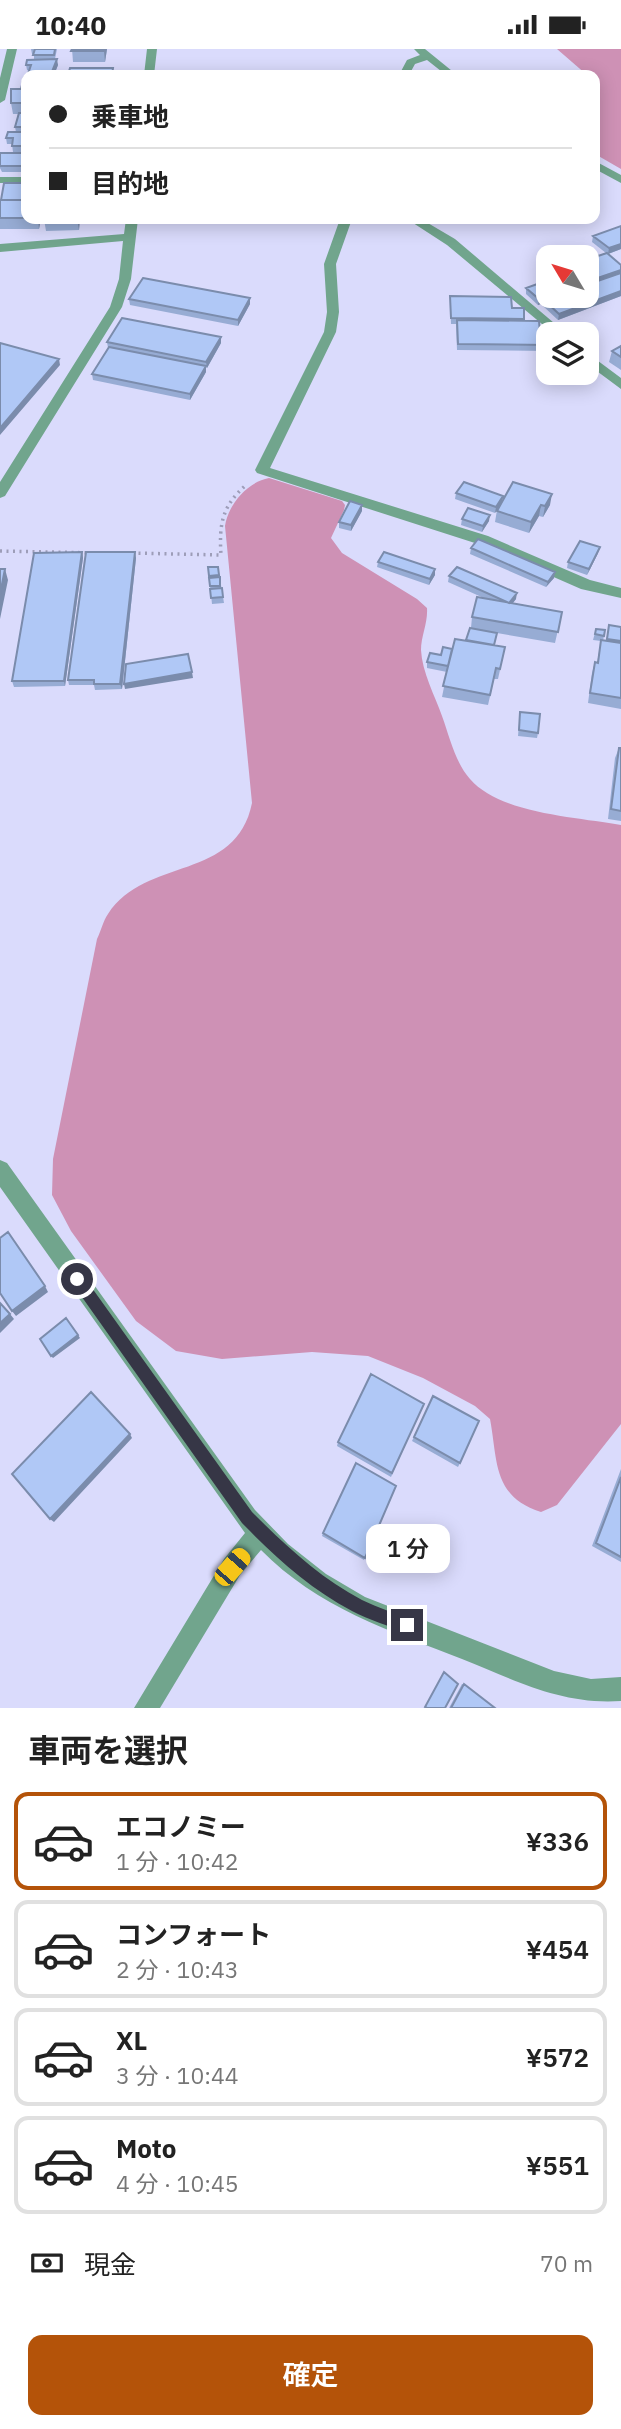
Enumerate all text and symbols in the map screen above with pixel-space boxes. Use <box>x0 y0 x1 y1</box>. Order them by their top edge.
text: 10:40 <box>35 8 106 42</box>
text: 乗車地 <box>91 99 169 133</box>
text: 目的地 <box>91 166 169 200</box>
north arrow <box>536 245 598 308</box>
map controls <box>536 245 599 385</box>
button: layers <box>536 322 599 385</box>
route start <box>61 1263 93 1295</box>
callout: 1 分 <box>365 1523 449 1573</box>
text: 1 分 <box>387 1533 429 1563</box>
car <box>211 1544 254 1590</box>
route end <box>391 1609 423 1641</box>
text: 車両を選択 <box>28 1729 188 1771</box>
text: エコノミー <box>116 1809 246 1843</box>
icon: car <box>32 1810 95 1873</box>
text: ¥336 <box>526 1824 589 1858</box>
text: 1 分 · 10:42 <box>116 1846 239 1876</box>
text: コンフォート <box>116 1917 271 1951</box>
icon: car <box>32 1918 95 1981</box>
text: ¥454 <box>526 1932 589 1966</box>
text: 2 分 · 10:43 <box>116 1954 239 1984</box>
text: XL <box>116 2023 147 2057</box>
icon: car <box>32 2026 95 2089</box>
text: ¥572 <box>526 2040 589 2074</box>
text: 3 分 · 10:44 <box>116 2060 239 2090</box>
text: Moto <box>116 2131 176 2165</box>
icon: car <box>32 2134 95 2197</box>
text: ¥551 <box>526 2148 589 2182</box>
text: 4 分 · 10:45 <box>116 2168 239 2198</box>
icon: cash <box>28 2244 66 2282</box>
text: 現金 <box>84 2247 136 2281</box>
text: 70 m <box>540 2248 593 2278</box>
button: 確定 <box>28 2335 593 2415</box>

